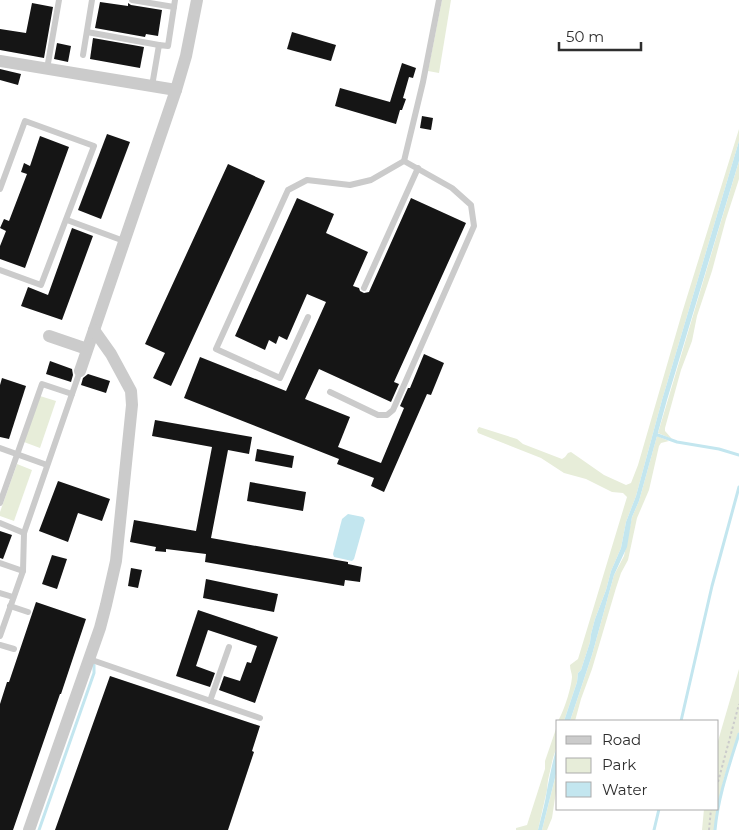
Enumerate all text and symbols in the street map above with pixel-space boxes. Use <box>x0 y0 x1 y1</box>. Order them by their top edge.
scale bar <box>559 20 642 52</box>
text: 50 m <box>566 27 604 46</box>
legend <box>556 720 719 810</box>
text: Road <box>602 730 641 749</box>
text: Park <box>602 755 636 774</box>
text: Water <box>602 780 648 799</box>

